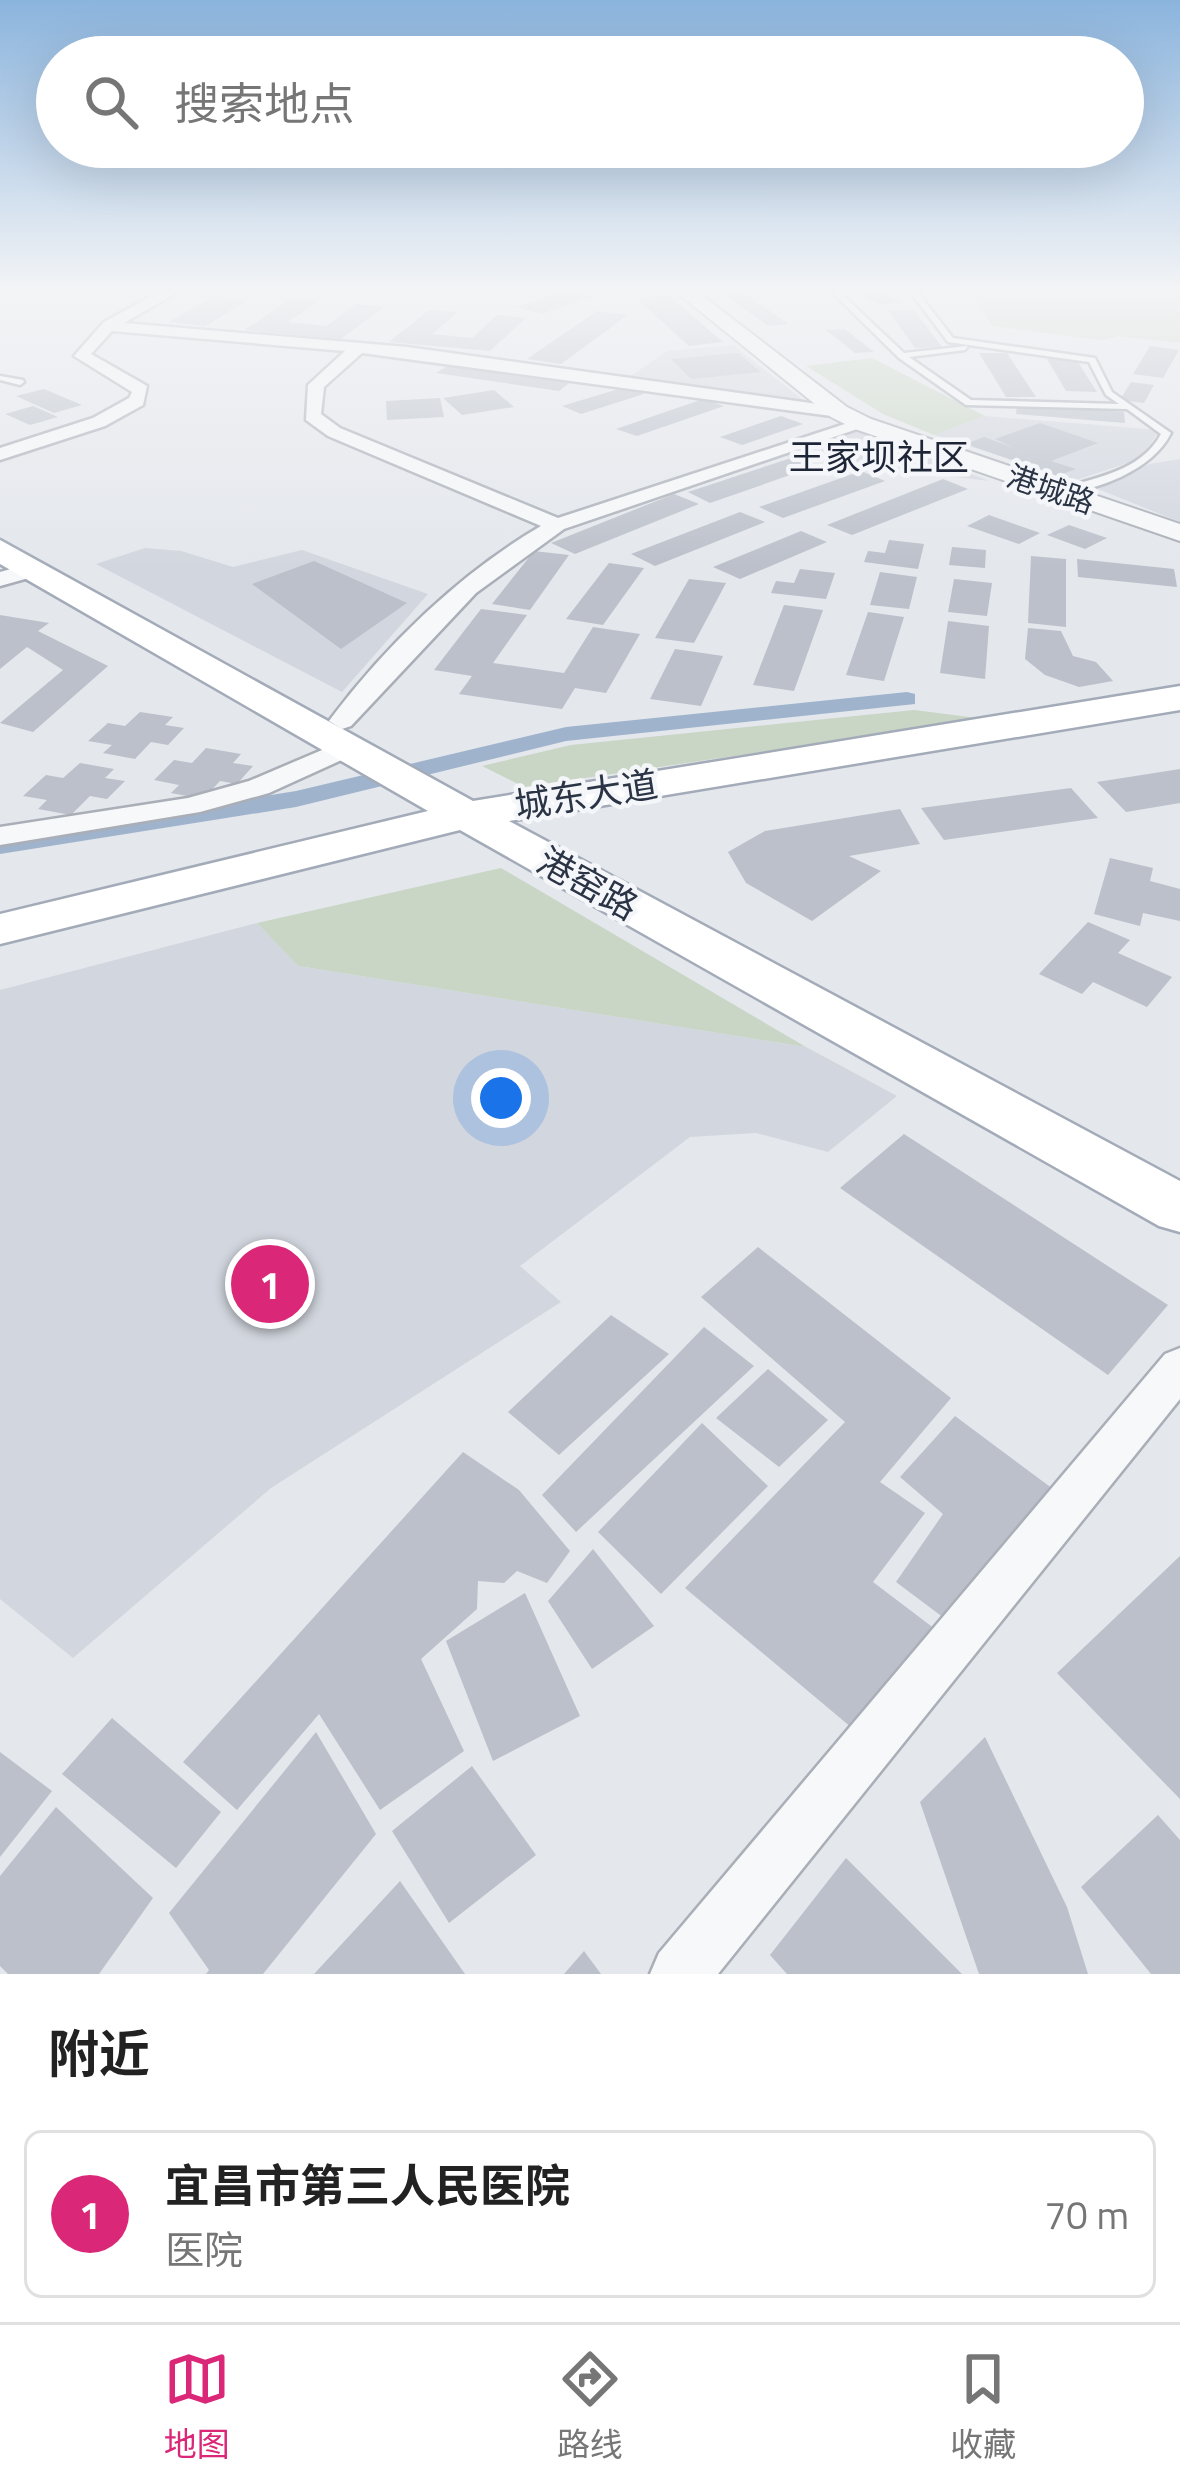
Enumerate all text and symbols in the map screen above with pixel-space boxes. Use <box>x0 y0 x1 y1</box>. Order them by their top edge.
search box <box>36 36 1144 168</box>
icon: search <box>78 69 144 135</box>
text: 搜索地点 <box>174 69 354 137</box>
district label: 王家坝社区 <box>789 429 969 484</box>
street label: 港城路 <box>1001 453 1101 525</box>
street label: 城东大道 <box>511 756 661 832</box>
street label: 港窑路 <box>527 833 649 933</box>
your location <box>471 1068 531 1128</box>
pin: 1 <box>231 1239 309 1329</box>
text: 附近 <box>48 2014 150 2092</box>
text: 宜昌市第三人民医院 <box>165 2151 570 2219</box>
text: 1 <box>79 2185 101 2244</box>
text: 70 m <box>1044 2185 1129 2244</box>
text: 医院 <box>165 2220 243 2279</box>
tab: 地图 <box>164 2346 230 2469</box>
tab: 路线 <box>557 2346 623 2469</box>
tab: 收藏 <box>950 2346 1016 2469</box>

